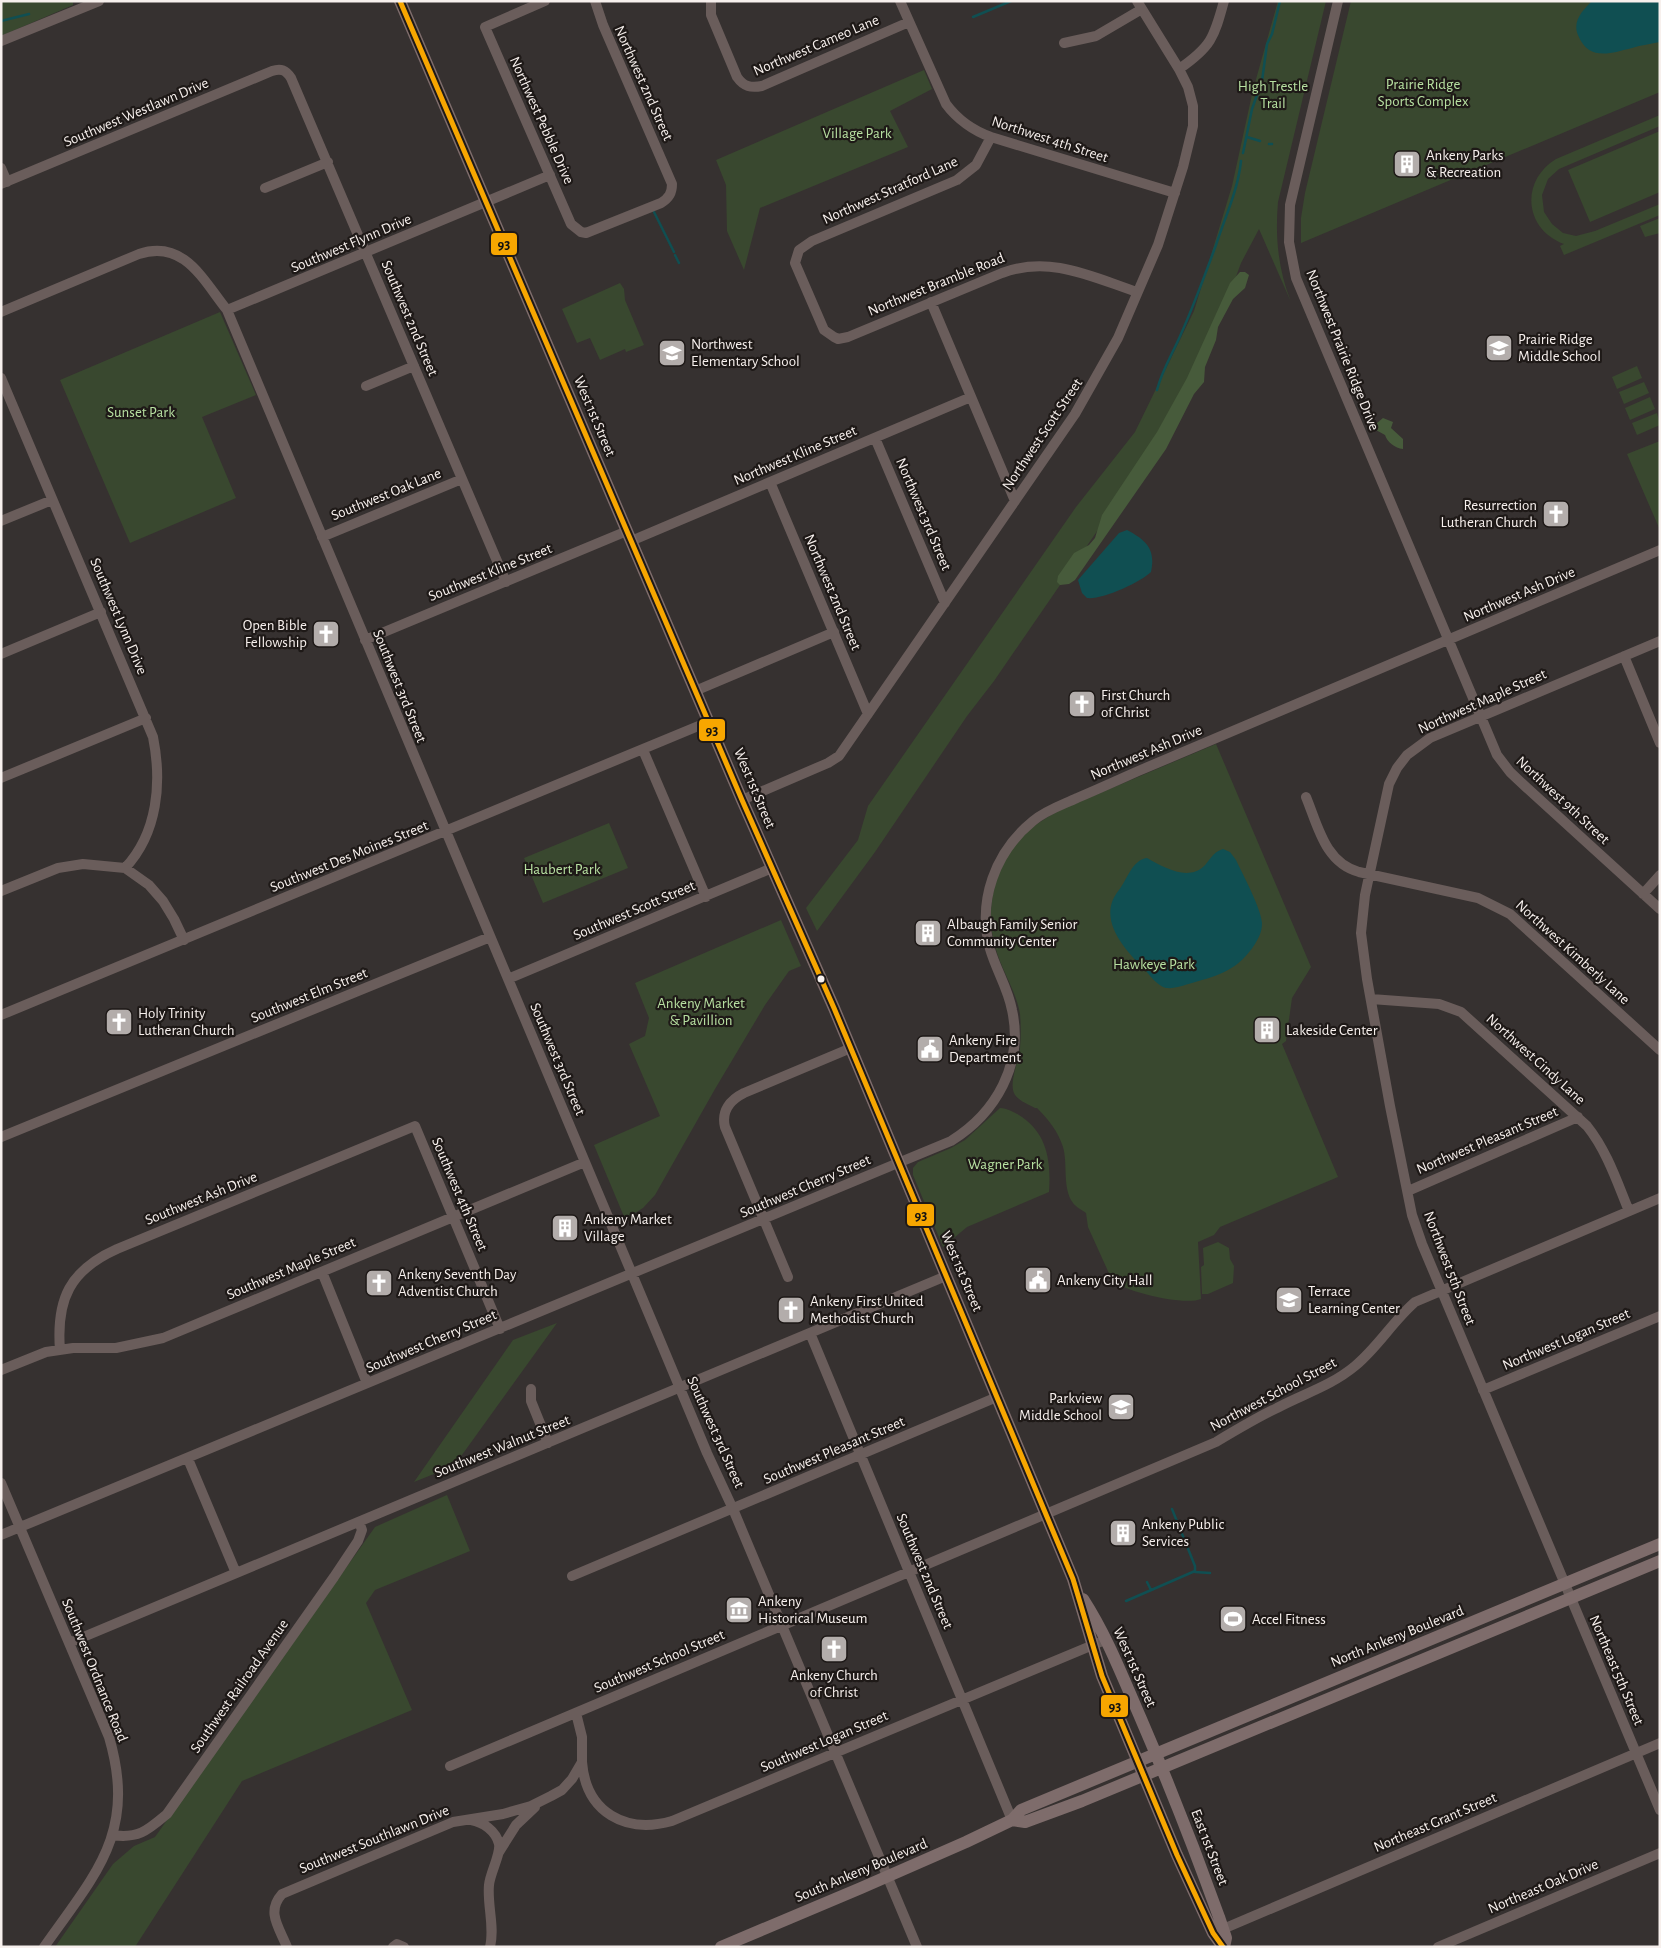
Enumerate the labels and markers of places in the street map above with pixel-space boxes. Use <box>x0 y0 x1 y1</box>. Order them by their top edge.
place label: Ankeny Parks & Recreation <box>1426 148 1504 180</box>
building icon: Ankeny Parks & Recreation <box>1392 149 1422 179</box>
place label: Prairie Ridge Middle School <box>1518 332 1601 364</box>
school or university icon: Prairie Ridge Middle School <box>1484 333 1514 363</box>
place label: Northwest Elementary School <box>691 337 800 369</box>
school or university icon: Northwest Elementary School <box>657 338 687 368</box>
place label: Resurrection Lutheran Church <box>1440 498 1537 530</box>
church icon: Resurrection Lutheran Church <box>1541 499 1571 529</box>
place label: Open Bible Fellowship <box>243 618 307 650</box>
church icon: Open Bible Fellowship <box>311 619 341 649</box>
place label: First Church of Christ <box>1101 688 1170 720</box>
church icon: First Church of Christ <box>1067 689 1097 719</box>
place label: Albaugh Family Senior Community Center <box>947 917 1078 949</box>
building icon: Albaugh Family Senior Community Center <box>913 918 943 948</box>
unlabelled marker <box>816 974 826 984</box>
place label: Holy Trinity Lutheran Church <box>138 1006 235 1038</box>
church icon: Holy Trinity Lutheran Church <box>104 1007 134 1037</box>
building icon: Lakeside Center <box>1252 1015 1282 1045</box>
place label: Lakeside Center <box>1286 1023 1378 1038</box>
place label: Ankeny Fire Department <box>949 1033 1021 1065</box>
public building icon: Ankeny Fire Department <box>915 1034 945 1064</box>
place label: Ankeny Market Village <box>584 1212 672 1244</box>
building icon: Ankeny Market Village <box>550 1213 580 1243</box>
public building icon: Ankeny City Hall <box>1023 1265 1053 1295</box>
place label: Ankeny Seventh Day Adventist Church <box>398 1267 517 1299</box>
church icon: Ankeny Seventh Day Adventist Church <box>364 1268 394 1298</box>
place label: Ankeny City Hall <box>1057 1273 1153 1288</box>
place label: Terrace Learning Center <box>1308 1284 1400 1316</box>
school or university icon: Terrace Learning Center <box>1274 1285 1304 1315</box>
place label: Ankeny First United Methodist Church <box>810 1294 924 1326</box>
church icon: Ankeny First United Methodist Church <box>776 1295 806 1325</box>
place label: Parkview Middle School <box>1019 1391 1102 1423</box>
school or university icon: Parkview Middle School <box>1106 1392 1136 1422</box>
place label: Ankeny Public Services <box>1142 1517 1224 1549</box>
building icon: Ankeny Public Services <box>1108 1518 1138 1548</box>
place label: Ankeny Historical Museum <box>758 1594 868 1626</box>
museum icon: Ankeny Historical Museum <box>724 1595 754 1625</box>
sports icon: Accel Fitness <box>1218 1604 1248 1634</box>
place label: Accel Fitness <box>1252 1612 1326 1627</box>
church icon: Ankeny Church of Christ <box>819 1634 849 1664</box>
place label: Ankeny Church of Christ <box>790 1668 878 1700</box>

